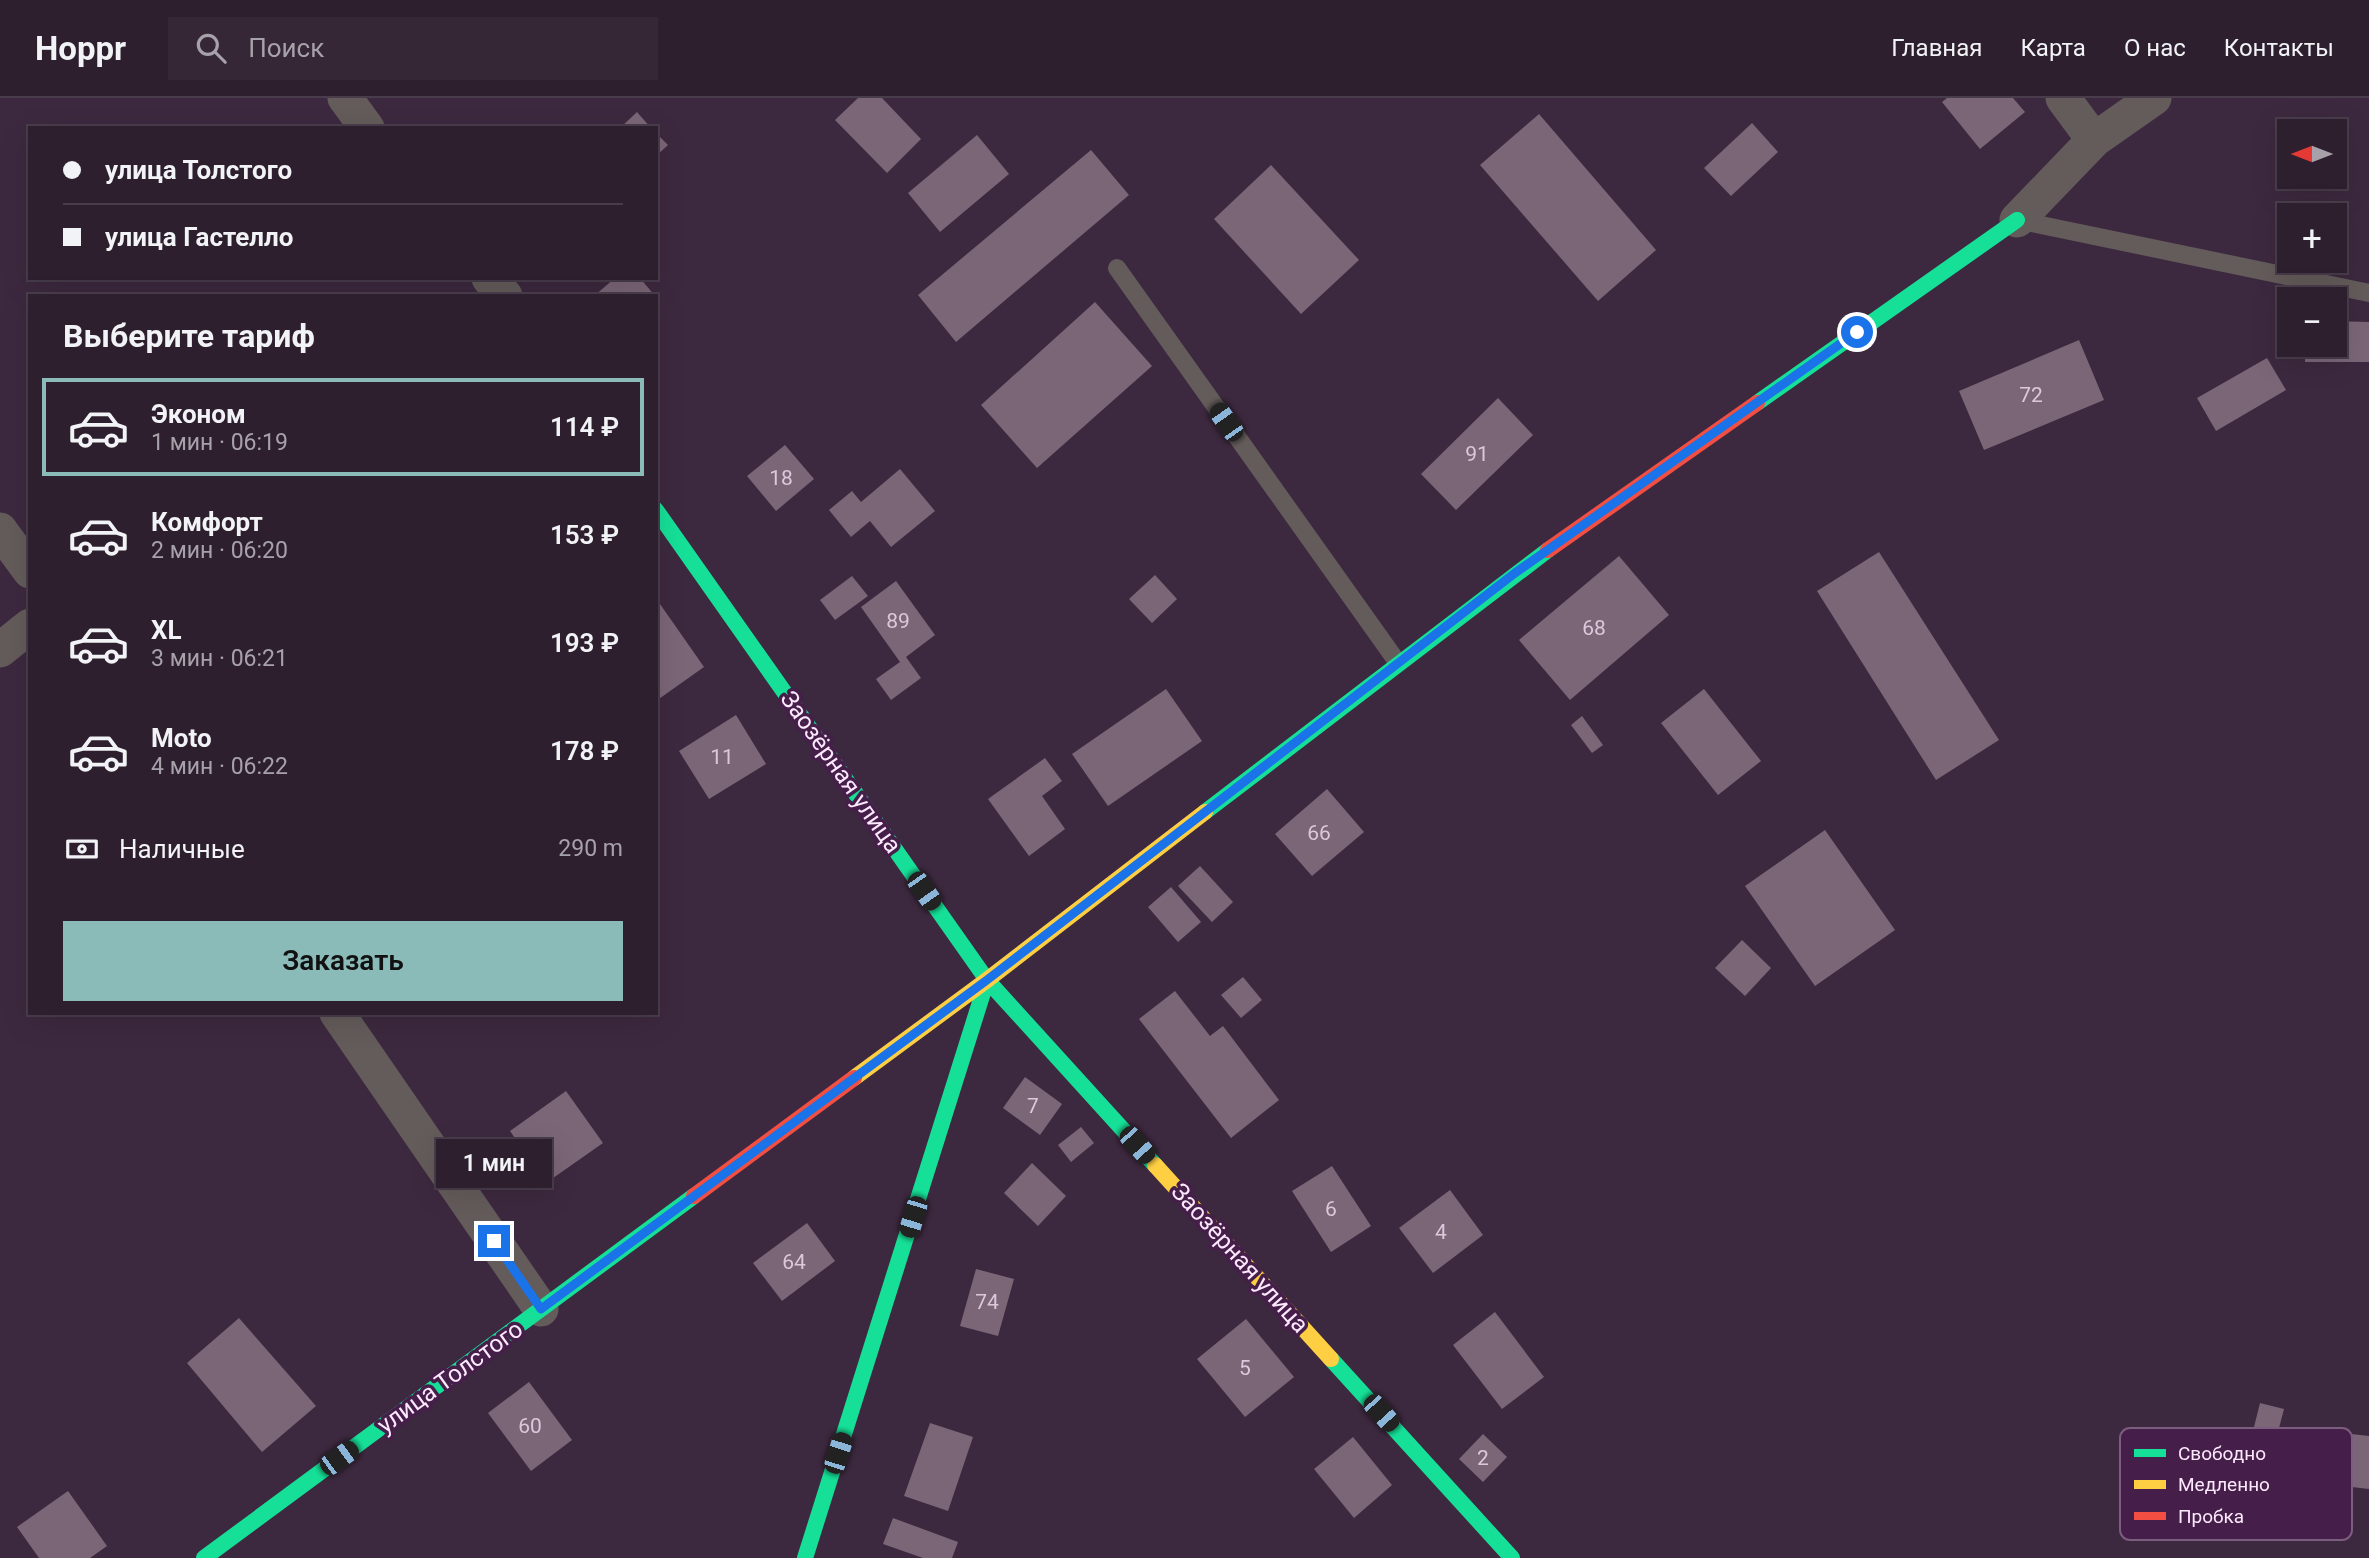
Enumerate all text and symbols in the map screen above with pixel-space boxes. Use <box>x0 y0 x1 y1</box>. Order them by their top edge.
search box <box>168 17 658 80</box>
text: Hoppr <box>35 29 126 68</box>
icon: search <box>192 29 230 67</box>
text: Поиск <box>248 33 324 63</box>
text: Главная <box>1891 34 1982 62</box>
text: Карта <box>2020 34 2086 62</box>
text: О нас <box>2124 34 2186 62</box>
text: Контакты <box>2224 34 2334 62</box>
north arrow <box>2277 119 2347 189</box>
map controls <box>2277 119 2347 357</box>
text: улица Толстого <box>105 155 292 185</box>
button: + <box>2277 203 2347 273</box>
text: улица Гастелло <box>105 222 294 252</box>
button: − <box>2277 287 2347 357</box>
route start <box>1841 316 1873 348</box>
text: Выберите тариф <box>63 317 315 355</box>
house number: 72 <box>2019 383 2043 407</box>
icon: car <box>67 396 130 459</box>
text: Эконом <box>151 399 246 429</box>
car <box>1206 399 1247 445</box>
text: 114 ₽ <box>550 412 619 442</box>
text: 1 мин · 06:19 <box>151 429 288 456</box>
house number: 91 <box>1465 442 1489 466</box>
house number: 18 <box>769 466 793 490</box>
icon: car <box>67 504 130 567</box>
text: Комфорт <box>151 507 263 537</box>
text: 153 ₽ <box>550 520 619 550</box>
text: 2 мин · 06:20 <box>151 537 288 564</box>
house number: 89 <box>886 609 910 633</box>
icon: car <box>67 612 130 675</box>
text: XL <box>151 615 182 645</box>
house number: 68 <box>1582 616 1606 640</box>
text: 193 ₽ <box>550 628 619 658</box>
text: 3 мин · 06:21 <box>151 645 288 672</box>
street label: Заозёрная улица <box>775 686 907 858</box>
icon: car <box>67 720 130 783</box>
text: Moto <box>151 723 212 753</box>
text: 178 ₽ <box>550 736 619 766</box>
house number: 11 <box>710 745 734 769</box>
text: 4 мин · 06:22 <box>151 753 288 780</box>
house number: 66 <box>1307 821 1331 845</box>
icon: cash <box>63 830 101 868</box>
text: Наличные <box>119 834 245 864</box>
text: 290 m <box>558 835 623 862</box>
car <box>904 868 945 914</box>
button: Заказать <box>63 921 623 1001</box>
house number: 7 <box>1027 1094 1039 1118</box>
car <box>1116 1122 1159 1168</box>
callout: 1 мин <box>436 1140 552 1188</box>
text: 1 мин <box>463 1150 525 1177</box>
street label: Заозёрная улица <box>1166 1178 1314 1338</box>
car <box>897 1194 930 1240</box>
house number: 6 <box>1325 1197 1337 1221</box>
house number: 4 <box>1435 1220 1447 1244</box>
route end <box>478 1225 510 1257</box>
house number: 64 <box>782 1250 806 1274</box>
house number: 74 <box>975 1290 999 1314</box>
street label: улица Толстого <box>372 1315 528 1439</box>
house number: 5 <box>1239 1356 1251 1380</box>
car <box>1360 1390 1403 1436</box>
house number: 60 <box>518 1414 542 1438</box>
legend <box>2120 1428 2352 1540</box>
car <box>822 1430 855 1476</box>
car <box>316 1437 363 1479</box>
text: Свободно <box>2178 1442 2266 1465</box>
house number: 2 <box>1477 1446 1489 1470</box>
text: Медленно <box>2178 1473 2270 1496</box>
text: Пробка <box>2178 1505 2244 1528</box>

